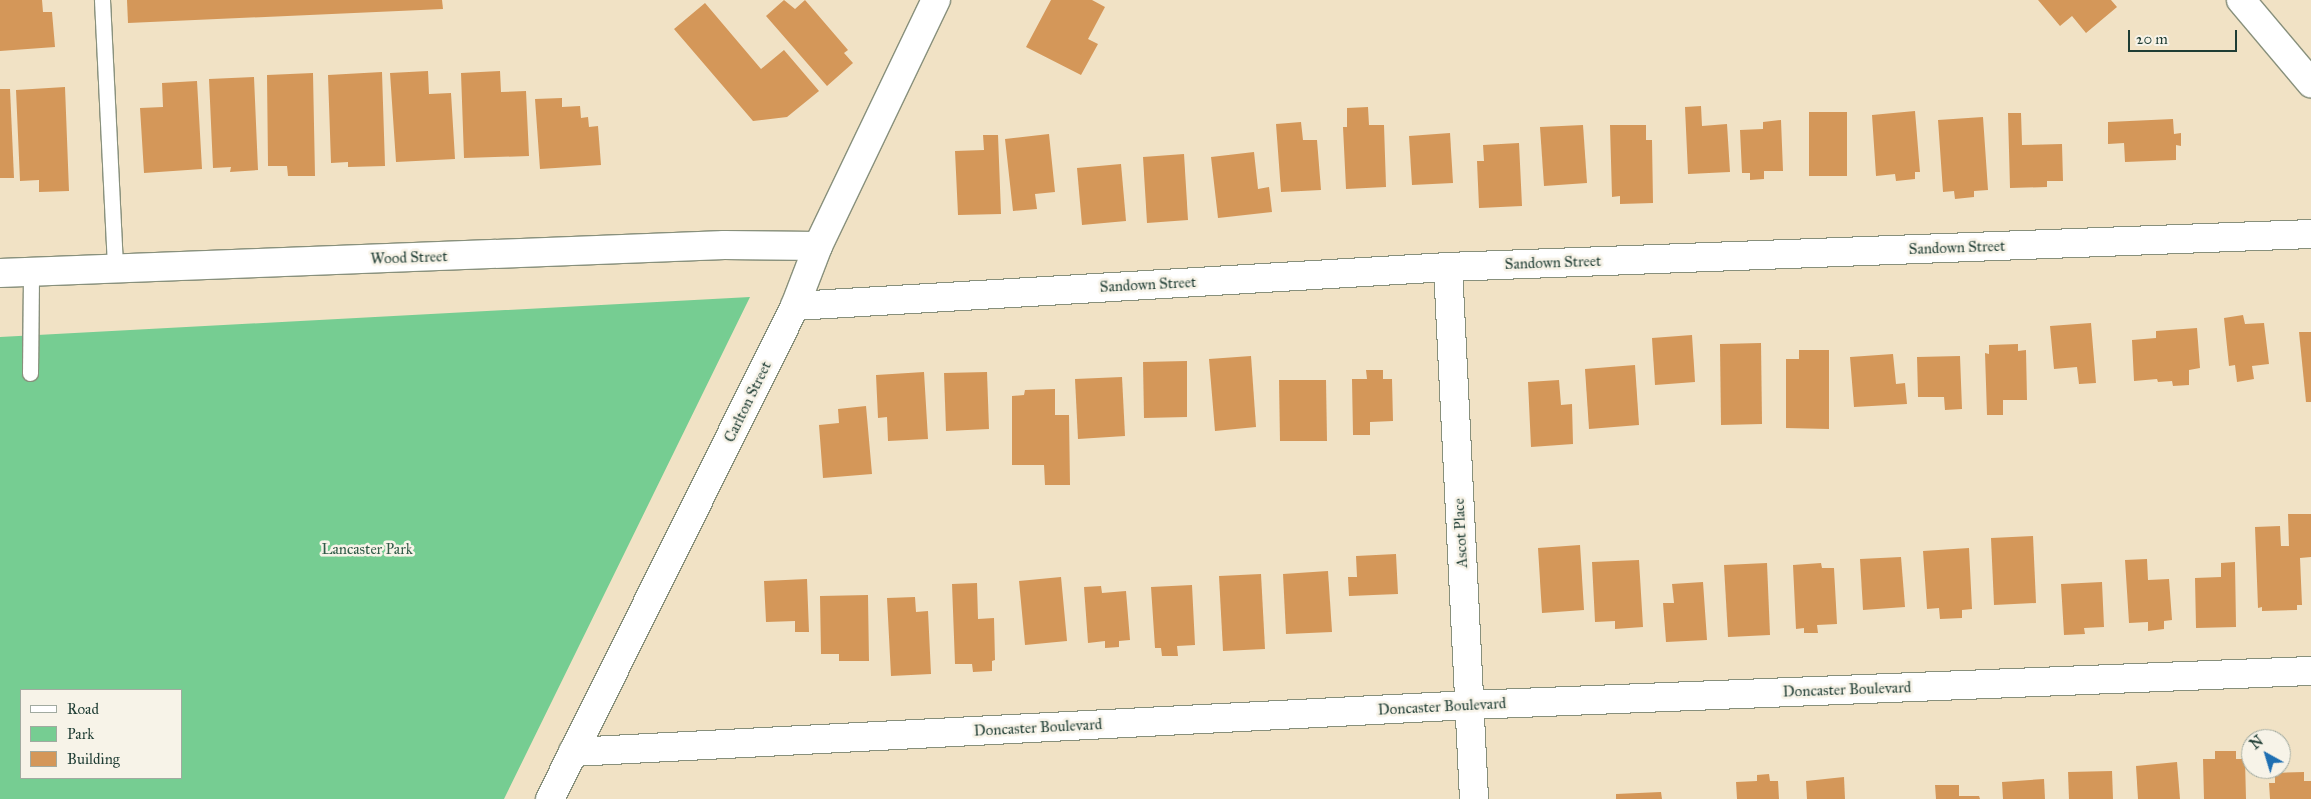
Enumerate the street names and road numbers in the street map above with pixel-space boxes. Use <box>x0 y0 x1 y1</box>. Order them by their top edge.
street label: Sandown Street <box>1908 237 2006 259</box>
street label: Wood Street <box>370 248 448 268</box>
street label: Sandown Street <box>1504 252 1602 274</box>
street label: Sandown Street <box>1099 273 1197 297</box>
street label: Carlton Street <box>721 359 775 445</box>
street label: Ascot Place <box>1450 498 1472 568</box>
street label: Doncaster Boulevard <box>1782 679 1912 701</box>
street label: Doncaster Boulevard <box>1377 695 1507 719</box>
street label: Doncaster Boulevard <box>973 716 1103 740</box>

